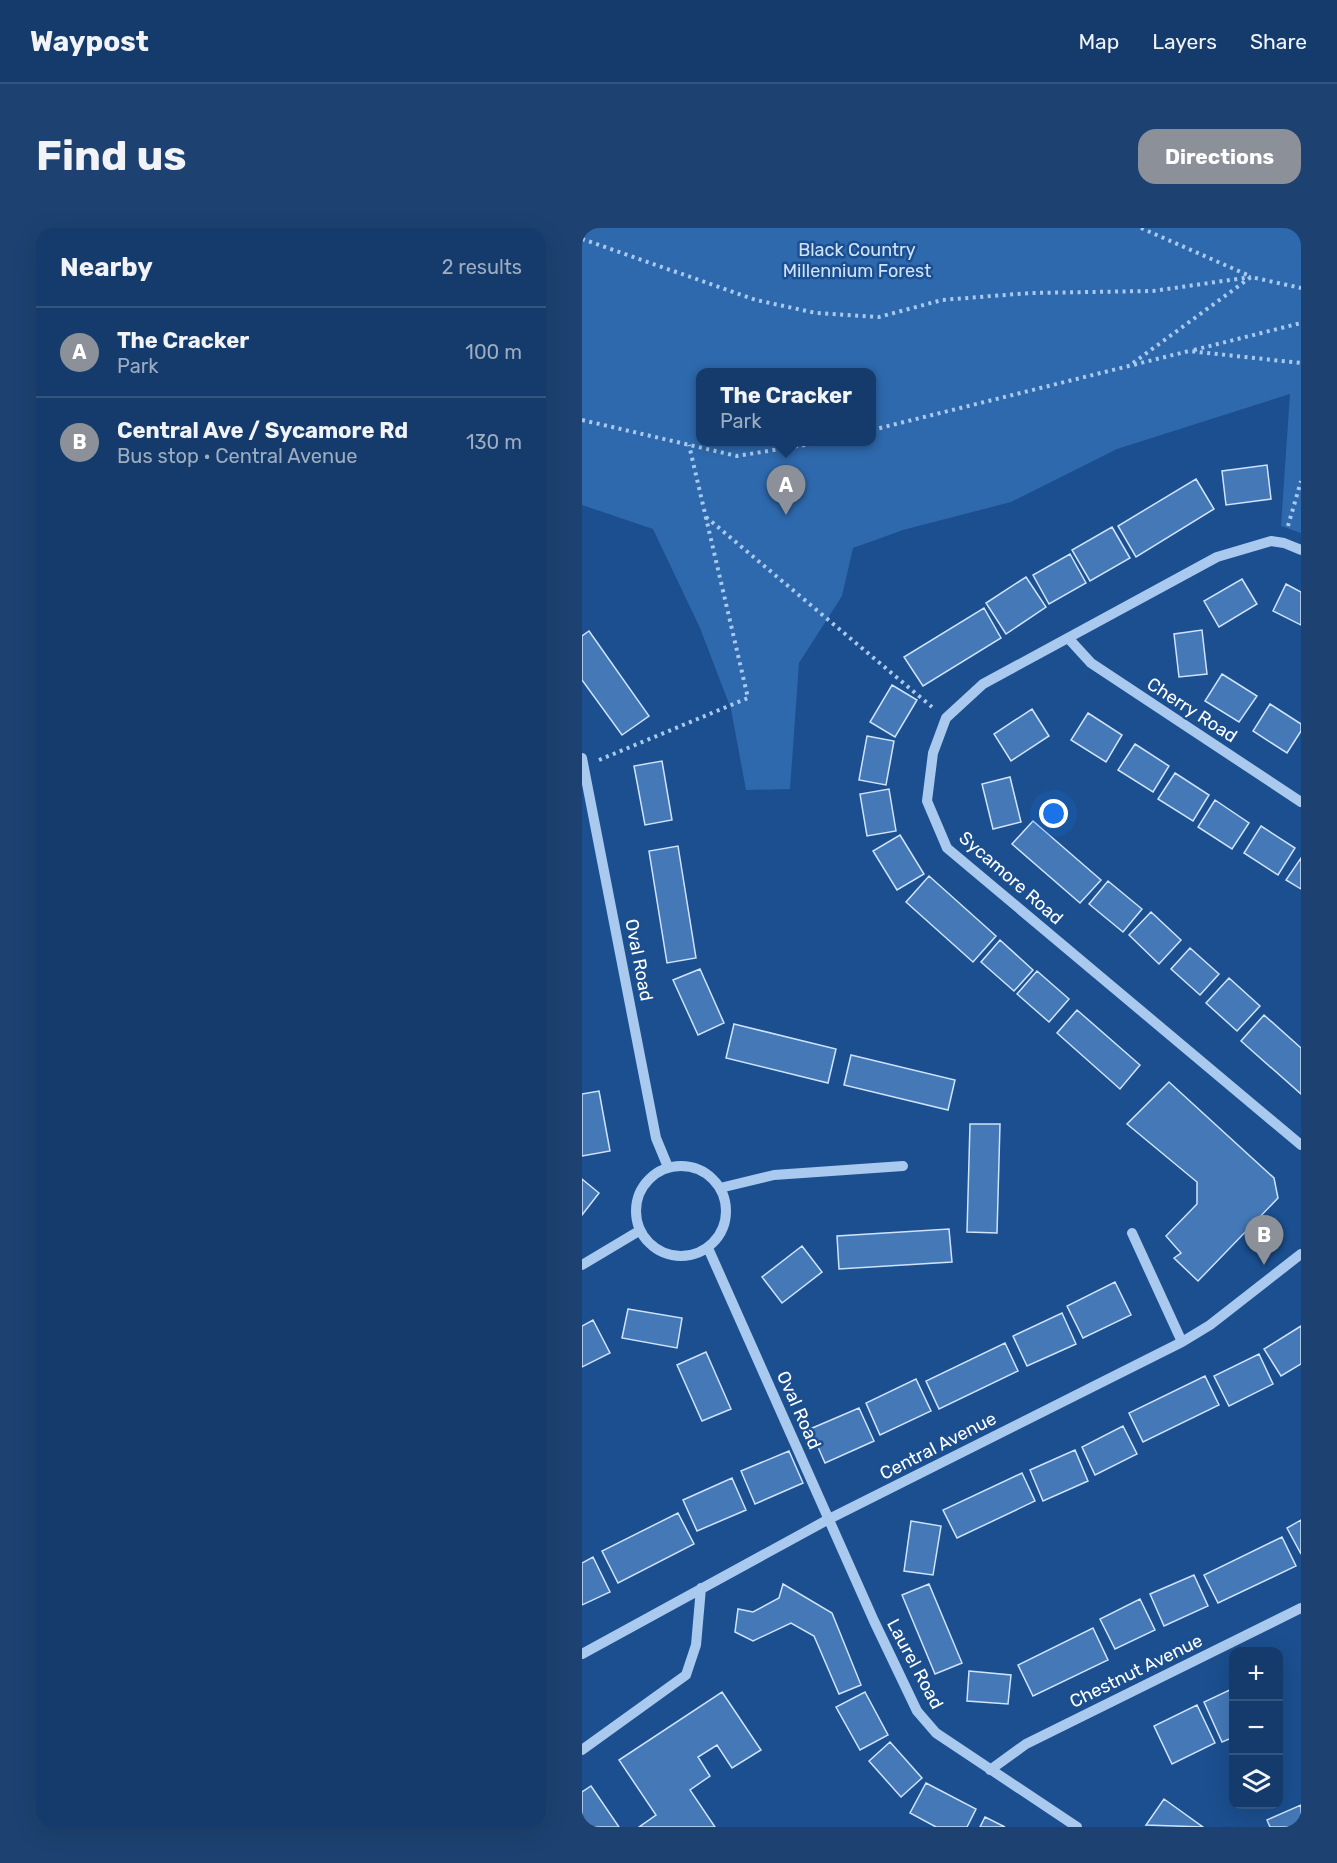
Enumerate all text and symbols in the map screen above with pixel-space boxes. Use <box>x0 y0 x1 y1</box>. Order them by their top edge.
text: Waypost <box>30 25 149 58</box>
text: Map <box>1078 29 1119 54</box>
text: Layers <box>1152 29 1217 54</box>
text: Share <box>1250 29 1307 54</box>
button: Directions <box>1138 129 1301 184</box>
text: Find us <box>36 131 187 181</box>
park label: Black Country Millennium Forest <box>783 239 931 282</box>
text: Nearby <box>60 252 153 283</box>
text: 2 results <box>442 255 522 279</box>
text: The Cracker <box>117 327 249 354</box>
text: A <box>72 340 87 364</box>
text: 100 m <box>465 340 522 364</box>
text: Park <box>117 354 159 378</box>
popup <box>696 368 876 446</box>
text: The Cracker <box>720 382 852 409</box>
text: Park <box>720 409 762 433</box>
text: Central Ave / Sycamore Rd <box>117 417 408 444</box>
text: B <box>72 430 87 454</box>
text: 130 m <box>466 430 522 454</box>
text: Bus stop · Central Avenue <box>117 444 357 468</box>
pin: A <box>766 466 806 515</box>
street label: Cherry Road <box>1143 673 1241 747</box>
your location <box>1039 799 1068 828</box>
street label: Sycamore Road <box>954 827 1068 929</box>
street label: Oval Road <box>620 917 658 1003</box>
pin: B <box>1244 1216 1284 1265</box>
street label: Oval Road <box>772 1368 826 1452</box>
street label: Central Avenue <box>876 1407 1000 1485</box>
street label: Laurel Road <box>882 1615 948 1713</box>
street label: Chestnut Avenue <box>1066 1629 1206 1713</box>
map controls <box>1229 1647 1283 1809</box>
button: + <box>1229 1647 1283 1701</box>
button: − <box>1229 1701 1283 1755</box>
button: layers <box>1229 1755 1283 1809</box>

